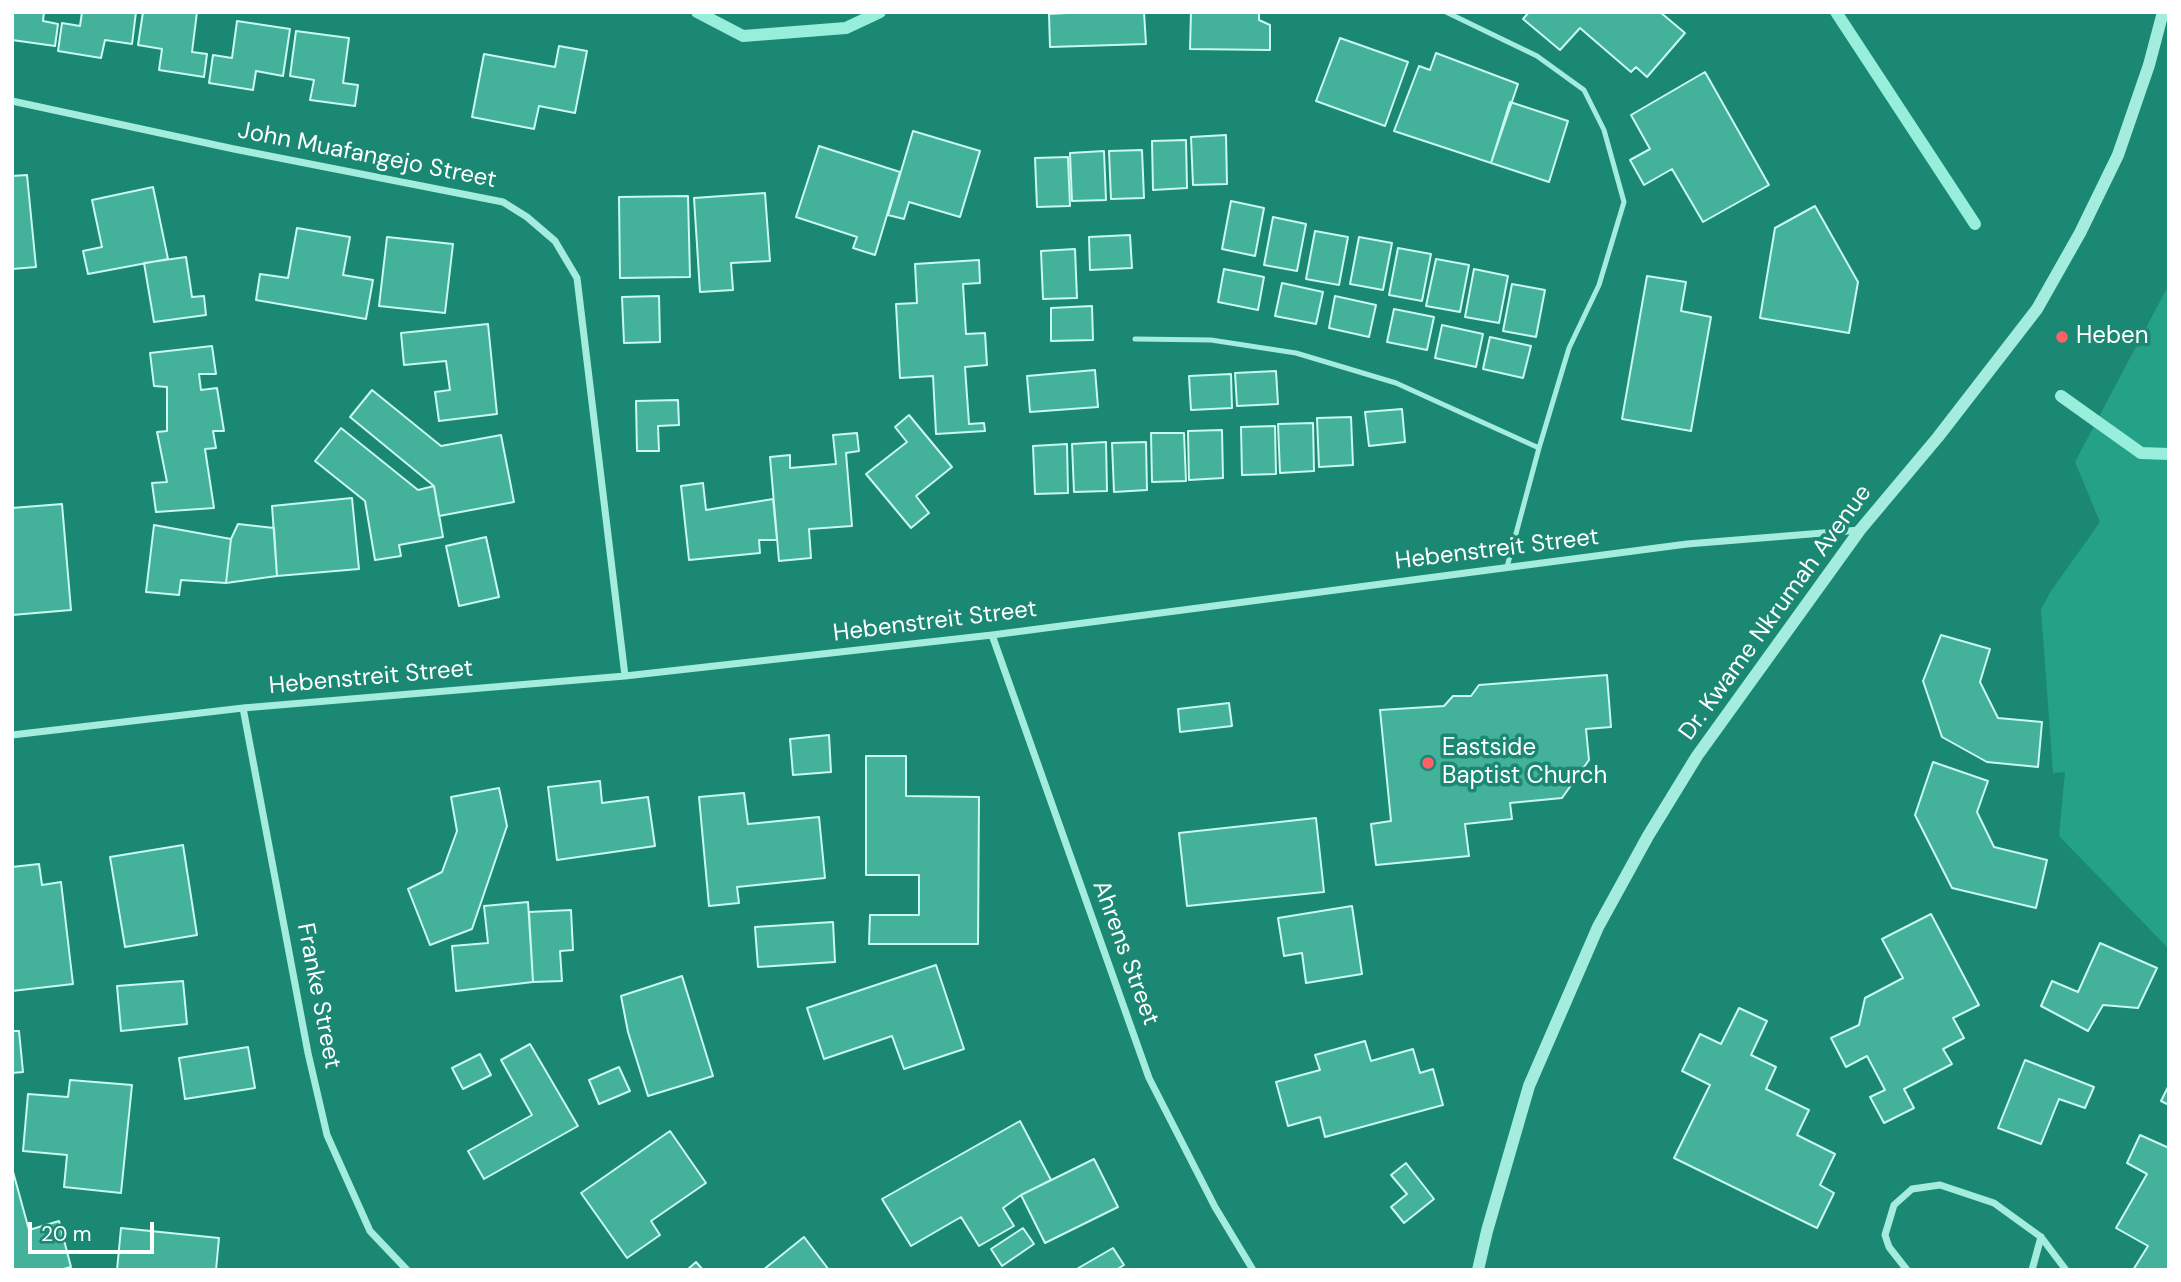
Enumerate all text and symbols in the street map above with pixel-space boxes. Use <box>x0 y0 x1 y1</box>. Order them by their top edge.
street label: John Muafangejo Street <box>235 117 499 195</box>
place label: Heben <box>2076 323 2148 351</box>
marker: Heben <box>2054 329 2070 345</box>
street label: Dr. Kwame Nkrumah Avenue <box>1674 480 1878 746</box>
street label: Hebenstreit Street <box>1394 523 1600 577</box>
street label: Hebenstreit Street <box>832 595 1038 649</box>
street label: Hebenstreit Street <box>268 655 474 701</box>
place label: Eastside Baptist Church <box>1442 735 1607 791</box>
marker: Eastside Baptist Church <box>1420 755 1436 771</box>
street label: Ahrens Street <box>1085 877 1165 1029</box>
street label: Franke Street <box>290 921 346 1071</box>
scale bar <box>32 1208 158 1252</box>
text: 20 m <box>41 1220 92 1248</box>

